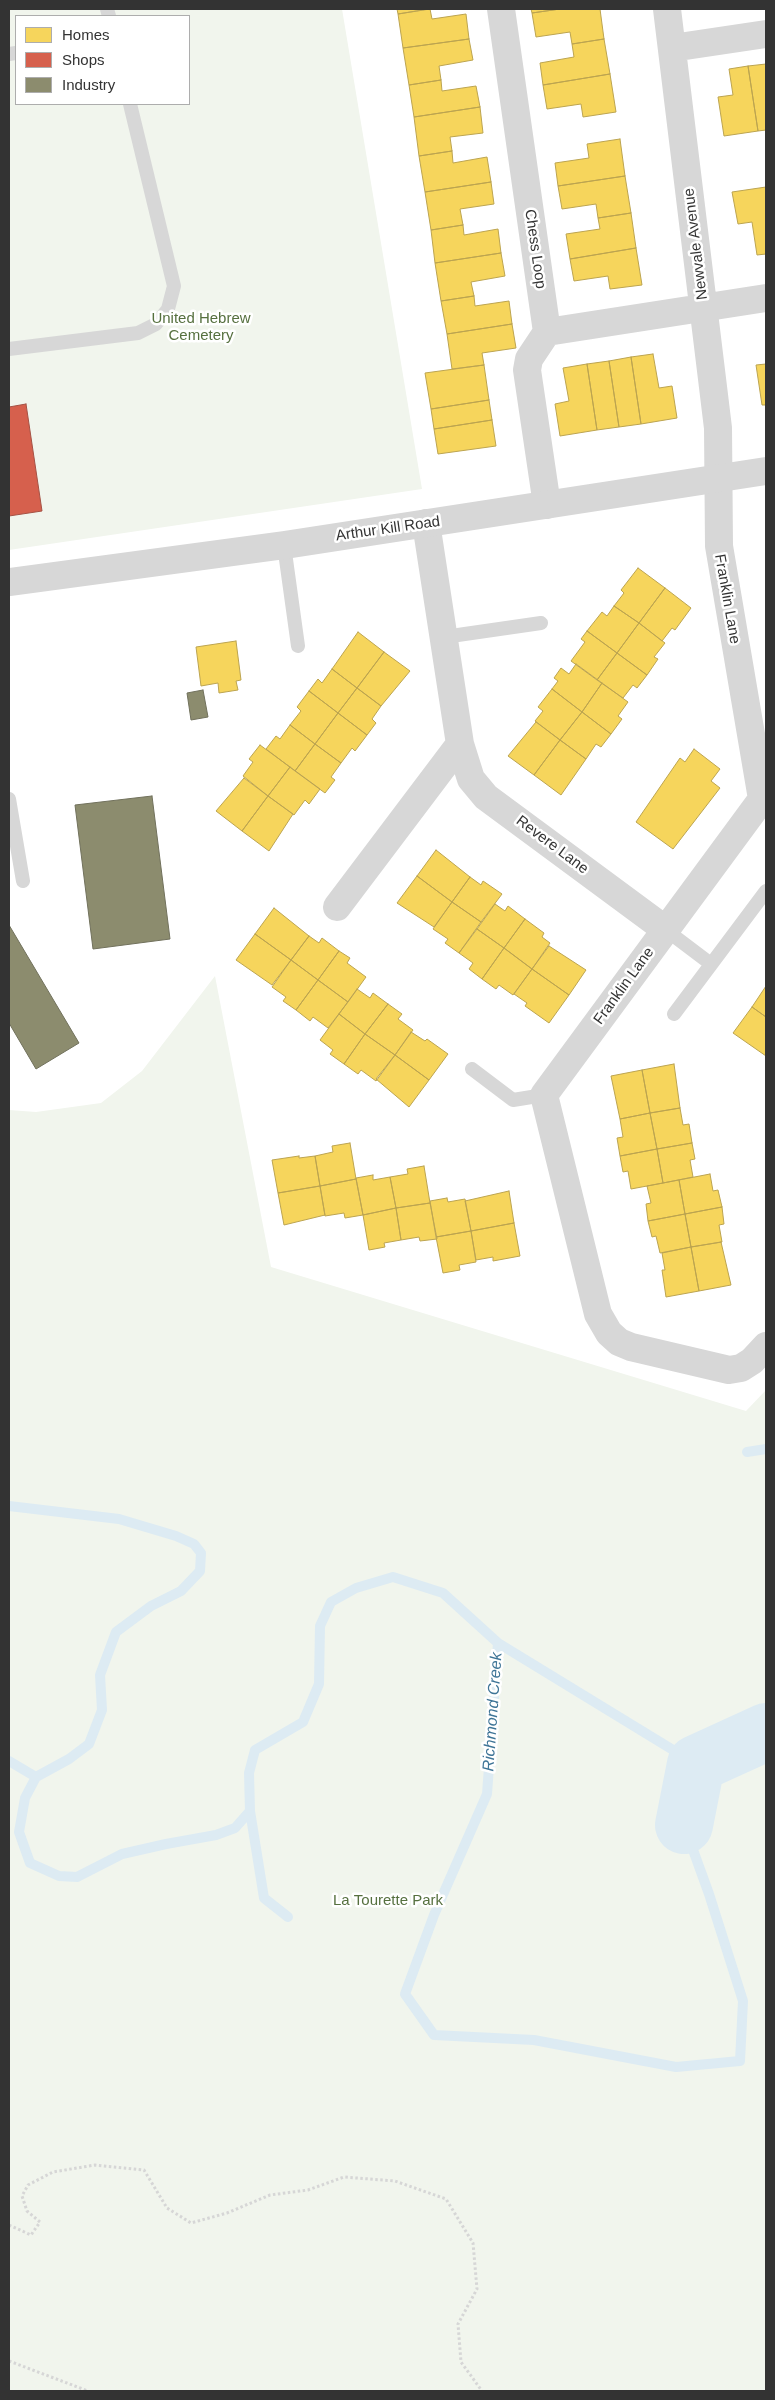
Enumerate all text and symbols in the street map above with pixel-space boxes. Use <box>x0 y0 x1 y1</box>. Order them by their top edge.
legend <box>15 15 190 105</box>
text: Homes <box>62 26 110 43</box>
text: Shops <box>62 51 105 68</box>
text: Industry <box>62 76 115 93</box>
street label: Newvale Avenue <box>680 187 712 301</box>
street label: Chess Loop <box>521 208 549 290</box>
park label: United Hebrew Cemetery <box>151 310 251 345</box>
street label: Arthur Kill Road <box>335 513 441 545</box>
street label: Franklin Lane <box>710 553 744 645</box>
street label: Revere Lane <box>512 812 592 878</box>
street label: Franklin Lane <box>590 944 658 1028</box>
water label: Richmond Creek <box>479 1652 507 1772</box>
park label: La Tourette Park <box>333 1892 443 1910</box>

